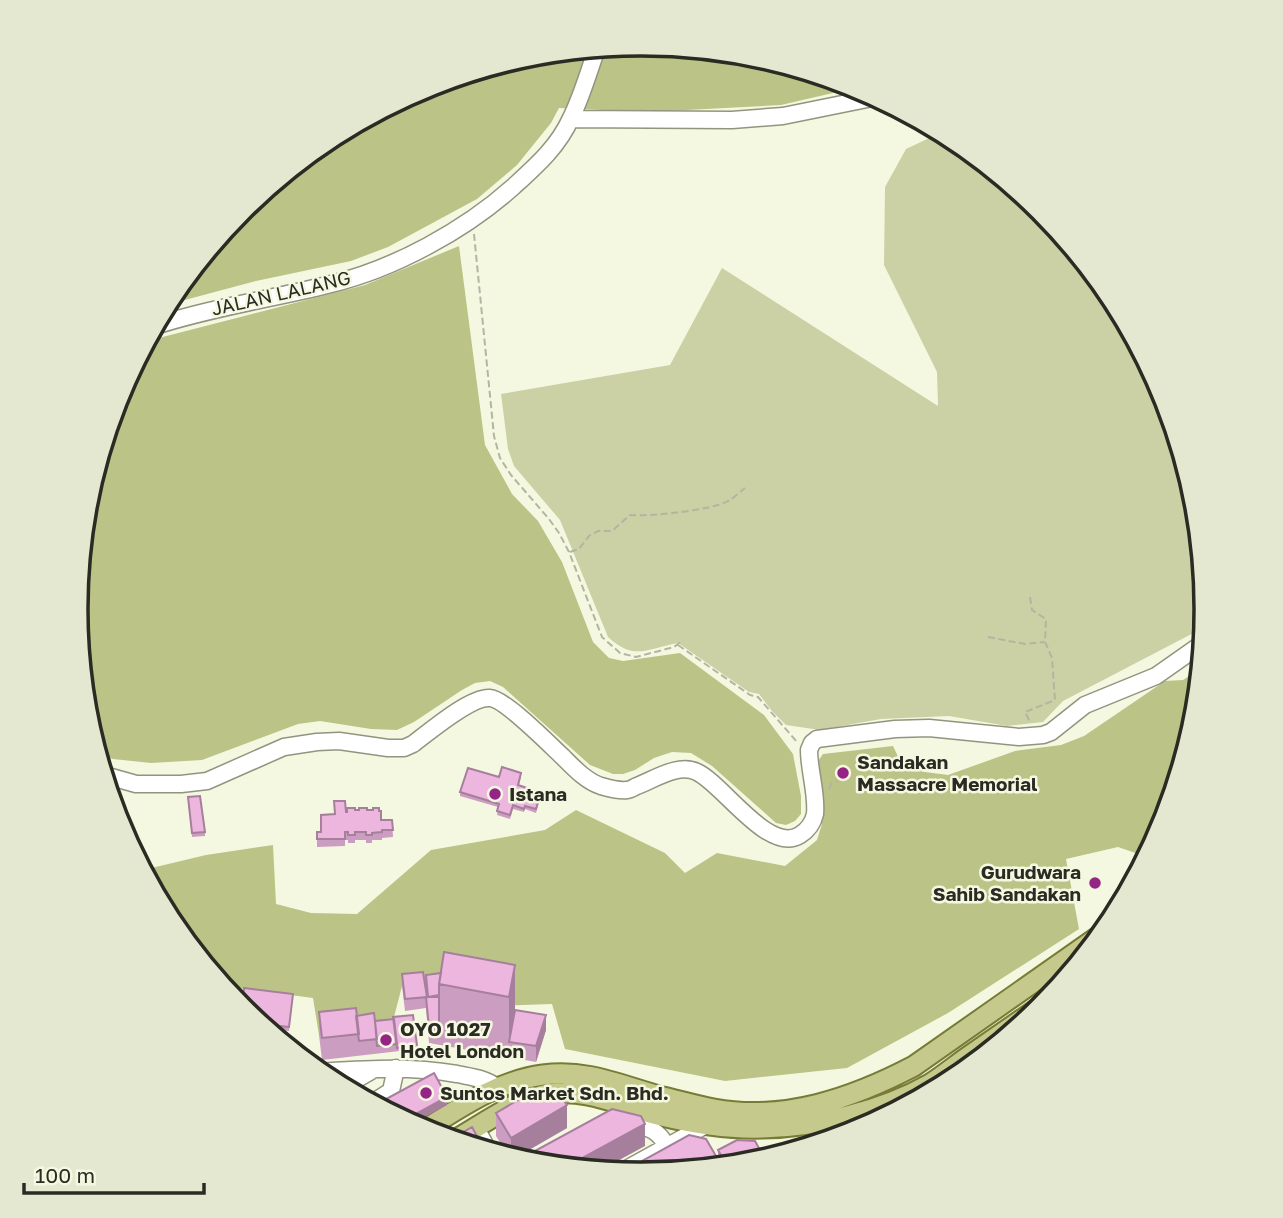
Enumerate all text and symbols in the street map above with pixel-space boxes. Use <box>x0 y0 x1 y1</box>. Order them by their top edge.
street label: JALAN LALANG <box>209 265 353 320</box>
place label: Sandakan Massacre Memorial <box>857 750 1037 795</box>
marker: Sandakan Massacre Memorial <box>835 765 851 781</box>
place label: Istana <box>509 782 567 805</box>
marker: Istana <box>487 786 503 802</box>
place label: Gurudwara Sahib Sandakan <box>933 860 1081 905</box>
marker: Gurudwara Sahib Sandakan <box>1087 875 1103 891</box>
place label: OYO 1027 Hotel London <box>400 1017 524 1062</box>
marker: OYO 1027 Hotel London <box>378 1032 394 1048</box>
place label: Suntos Market Sdn. Bhd. <box>440 1081 669 1104</box>
marker: Suntos Market Sdn. Bhd. <box>418 1085 434 1101</box>
scale bar <box>24 1152 205 1196</box>
text: 100 m <box>35 1162 95 1188</box>

